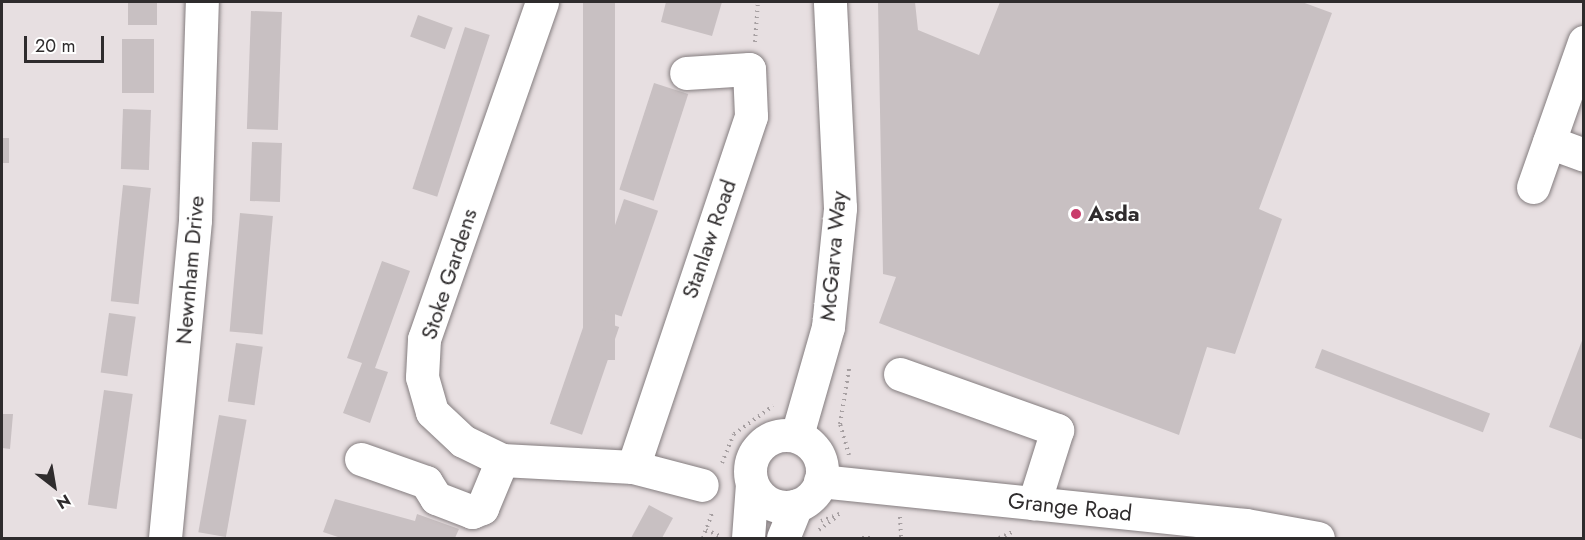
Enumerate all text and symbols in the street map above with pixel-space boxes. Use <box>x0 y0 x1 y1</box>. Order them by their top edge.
scale bar <box>27 24 106 62</box>
text: 20 m <box>35 33 75 59</box>
street label: Stanlaw Road <box>676 176 742 302</box>
street label: McGarva Way <box>814 190 852 322</box>
street label: Newnham Drive <box>170 194 210 346</box>
place label: Asda <box>1088 201 1140 227</box>
street label: Stoke Gardens <box>415 205 483 343</box>
marker: Asda <box>1069 207 1083 221</box>
north arrow <box>24 456 84 516</box>
street label: Grange Road <box>1007 487 1133 527</box>
text: N <box>52 489 75 515</box>

